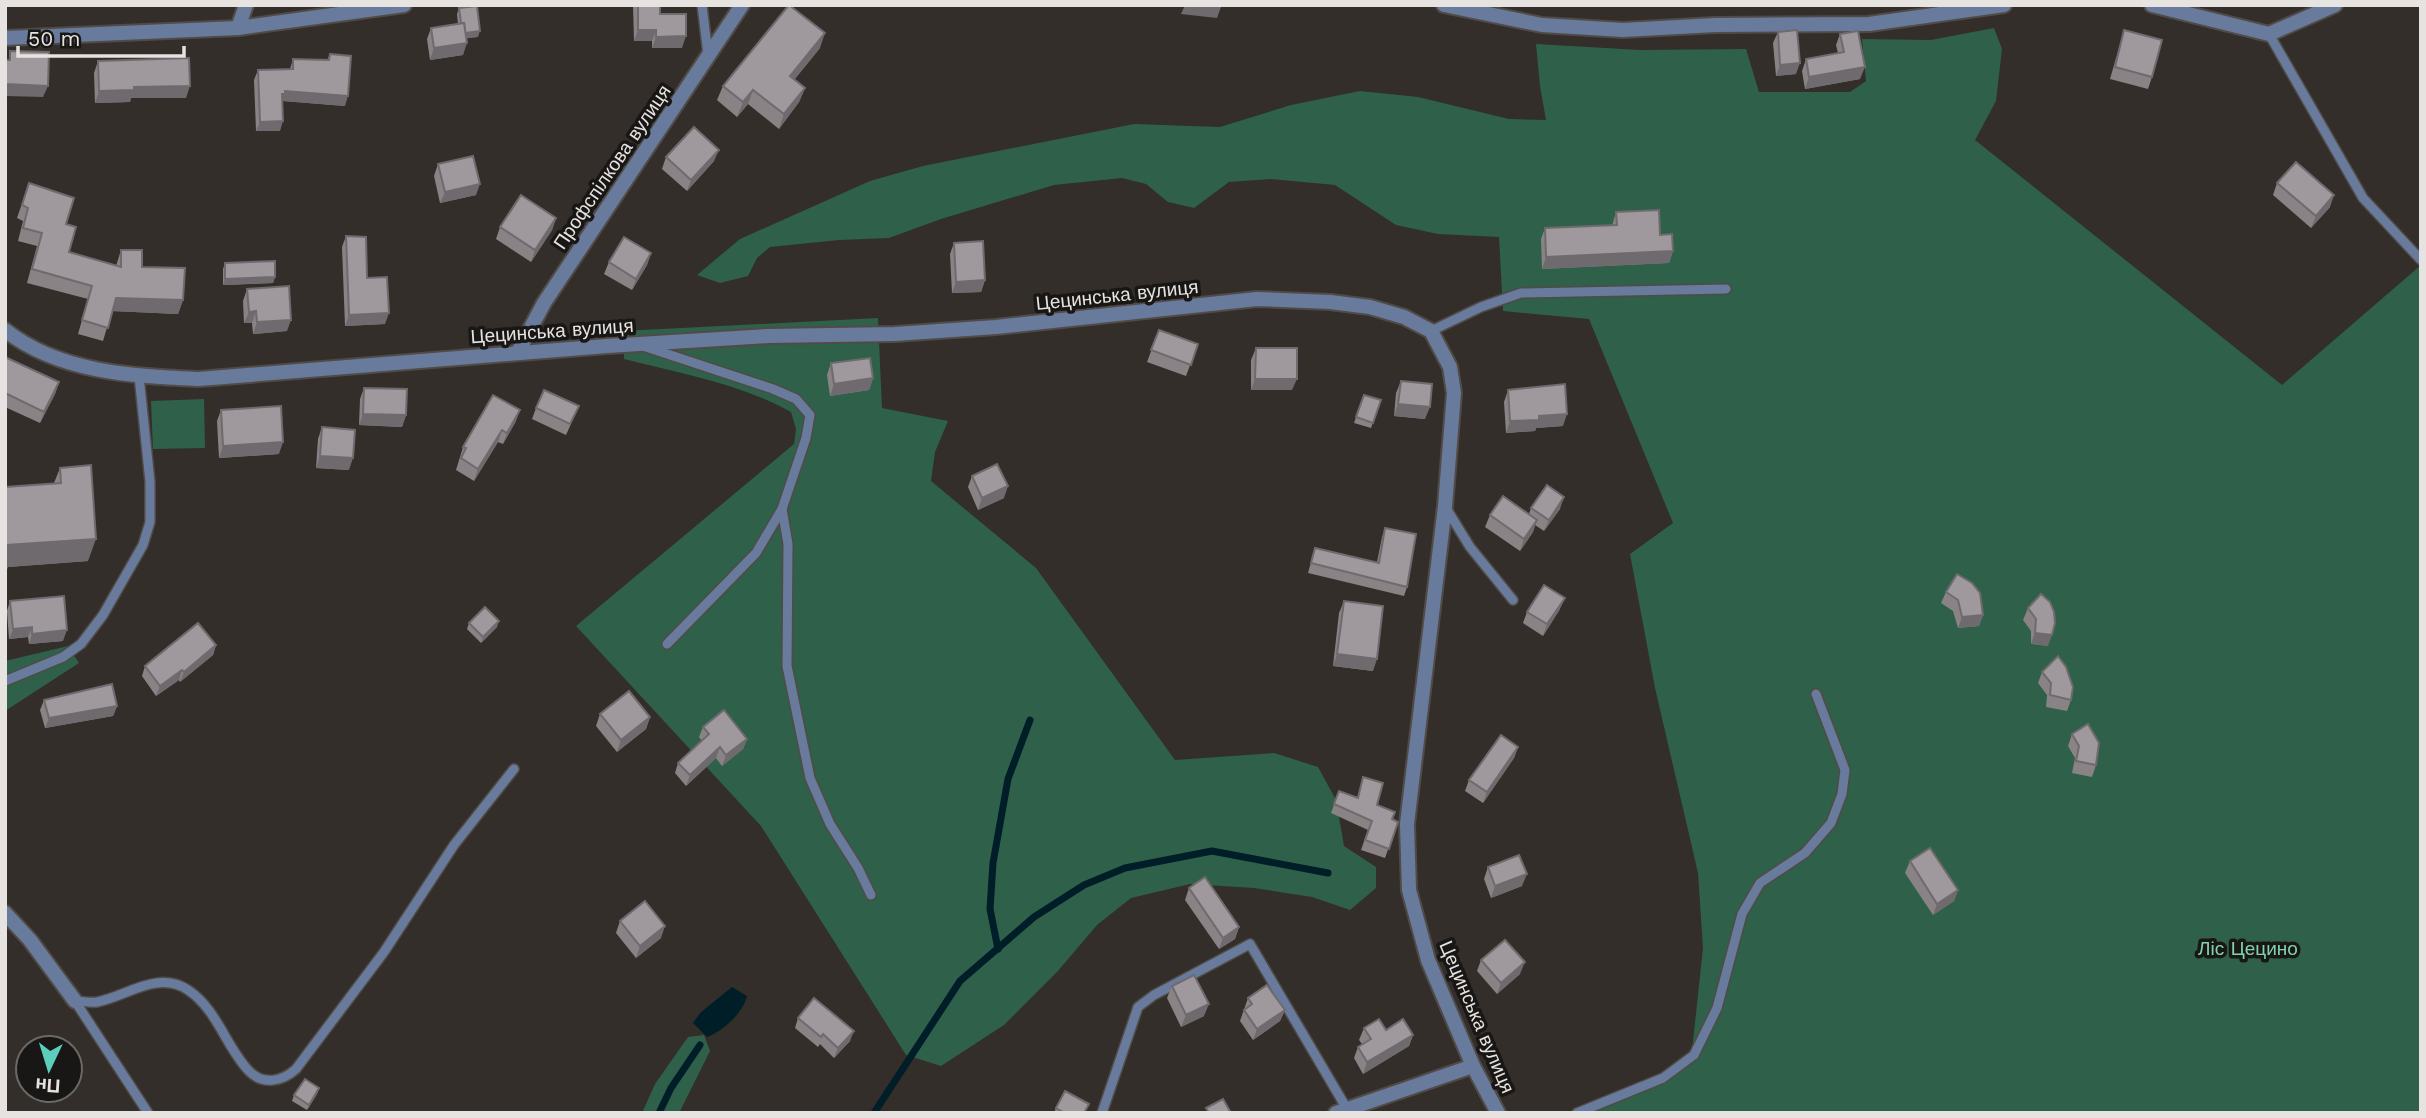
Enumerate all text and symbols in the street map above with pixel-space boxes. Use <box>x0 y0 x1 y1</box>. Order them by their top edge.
scale bar <box>18 14 184 58</box>
text: 50 m <box>28 26 80 51</box>
street label: Профспілкова вулиця <box>548 80 676 254</box>
street label: Цецинська вулиця <box>1035 275 1199 315</box>
street label: Цецинська вулиця <box>470 314 634 348</box>
street label: Цецинська вулиця <box>1434 937 1520 1097</box>
park label: Ліс Цецино <box>2198 937 2298 960</box>
north arrow <box>14 1034 84 1104</box>
text: Пн <box>35 1073 61 1098</box>

